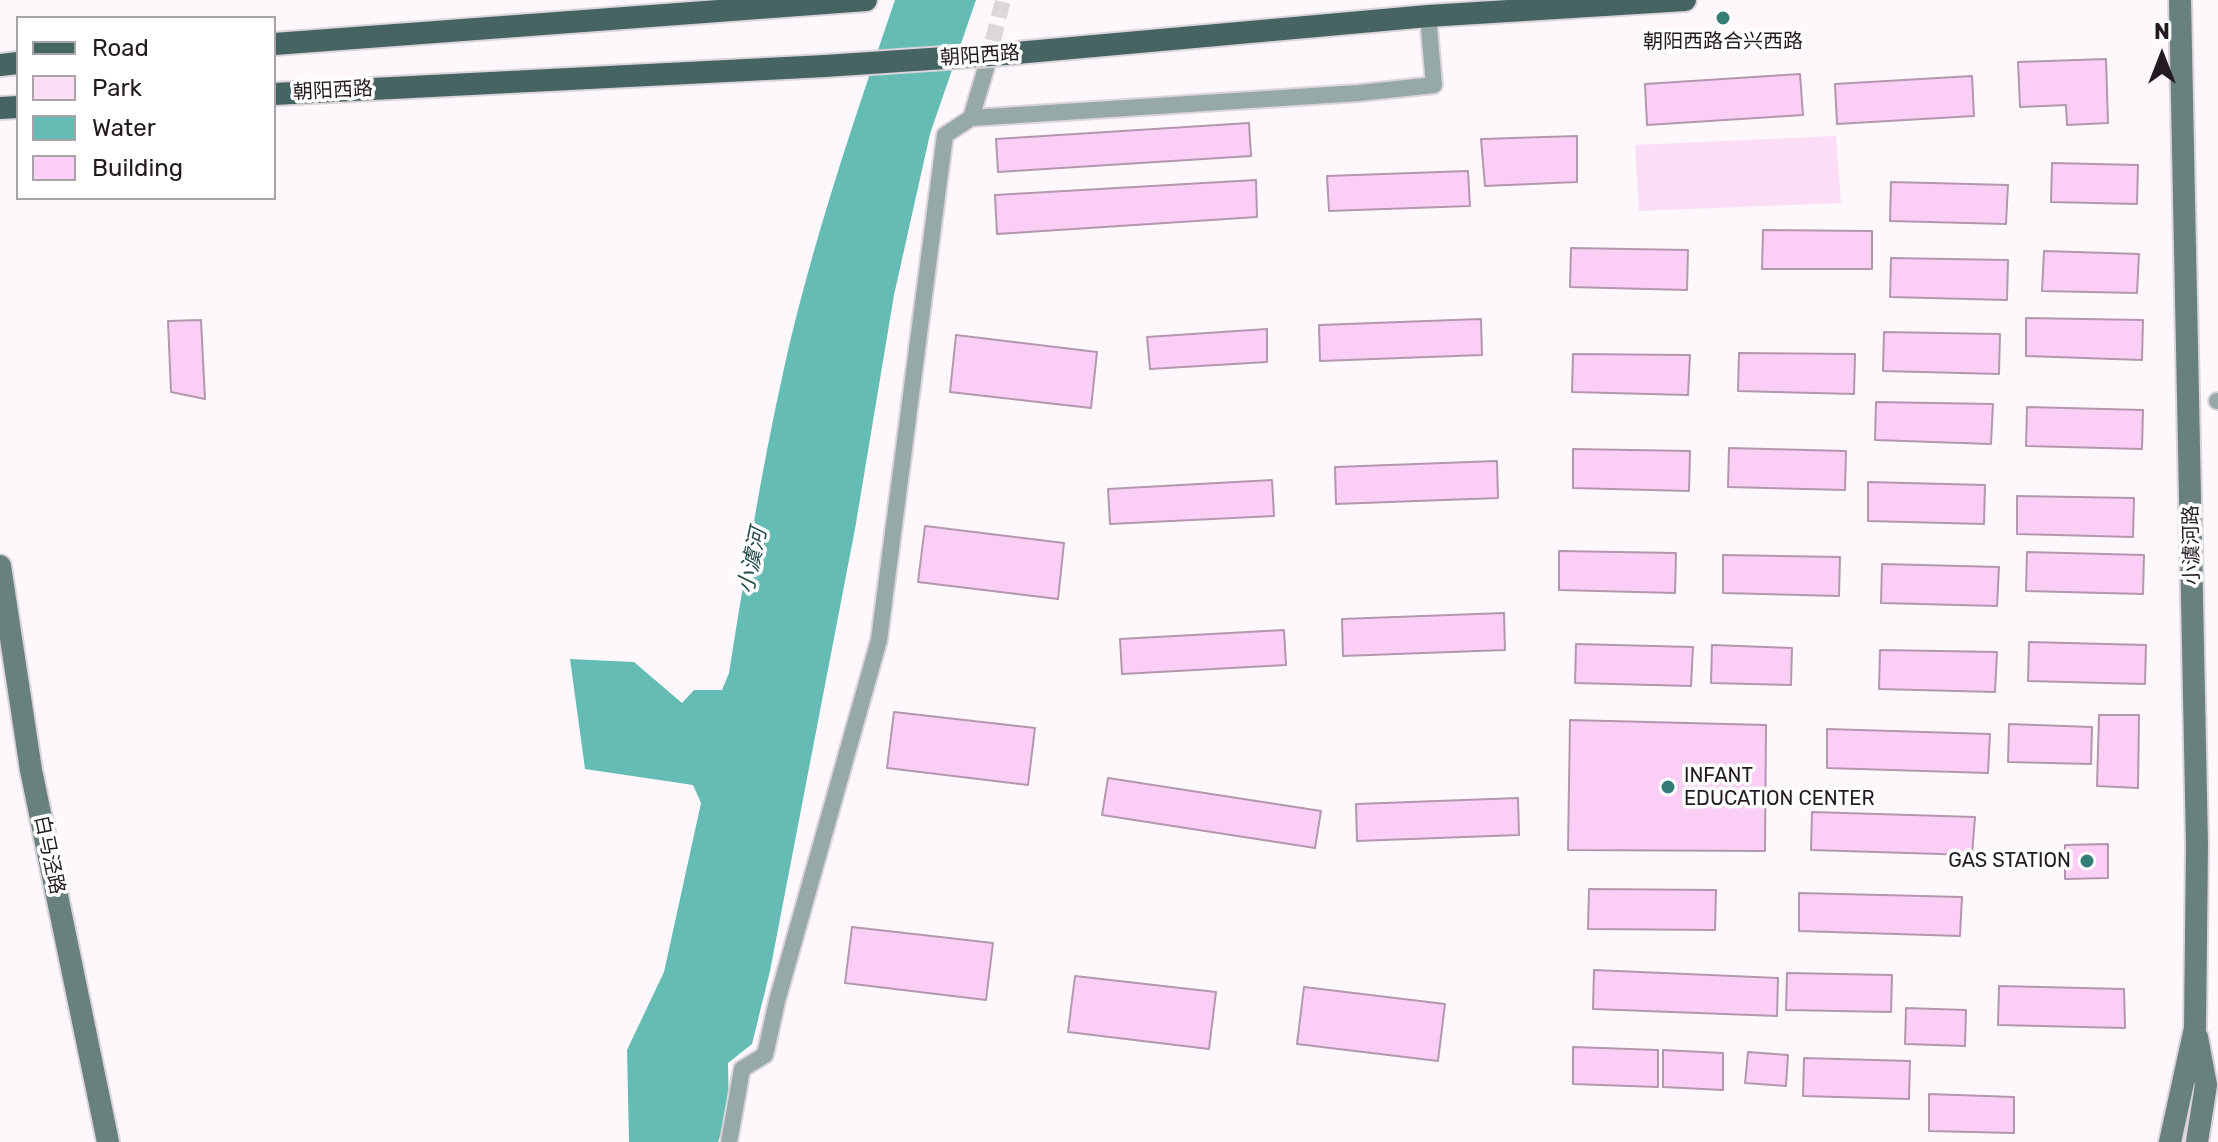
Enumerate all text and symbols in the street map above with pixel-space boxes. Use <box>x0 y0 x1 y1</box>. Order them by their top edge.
marker: 朝阳西路合兴西路 <box>1714 9 1732 27</box>
legend <box>16 16 276 200</box>
north arrow <box>2122 16 2202 96</box>
text: N <box>2154 18 2170 45</box>
place label: 朝阳西路合兴西路 <box>1643 30 1803 54</box>
text: Road <box>92 34 149 62</box>
street label: 朝阳西路 <box>939 41 1021 71</box>
text: Park <box>92 74 142 102</box>
street label: 朝阳西路 <box>292 77 374 105</box>
text: Water <box>92 114 156 142</box>
text: Building <box>92 154 183 182</box>
street label: 小澞河路 <box>2179 505 2205 585</box>
water label: 小澞河 <box>733 526 773 596</box>
place label: INFANT EDUCATION CENTER <box>1684 764 1875 811</box>
marker: INFANT EDUCATION CENTER <box>1659 778 1677 796</box>
street label: 白马泾路 <box>29 813 69 897</box>
place label: GAS STATION <box>1948 849 2071 873</box>
marker: GAS STATION <box>2078 852 2096 870</box>

